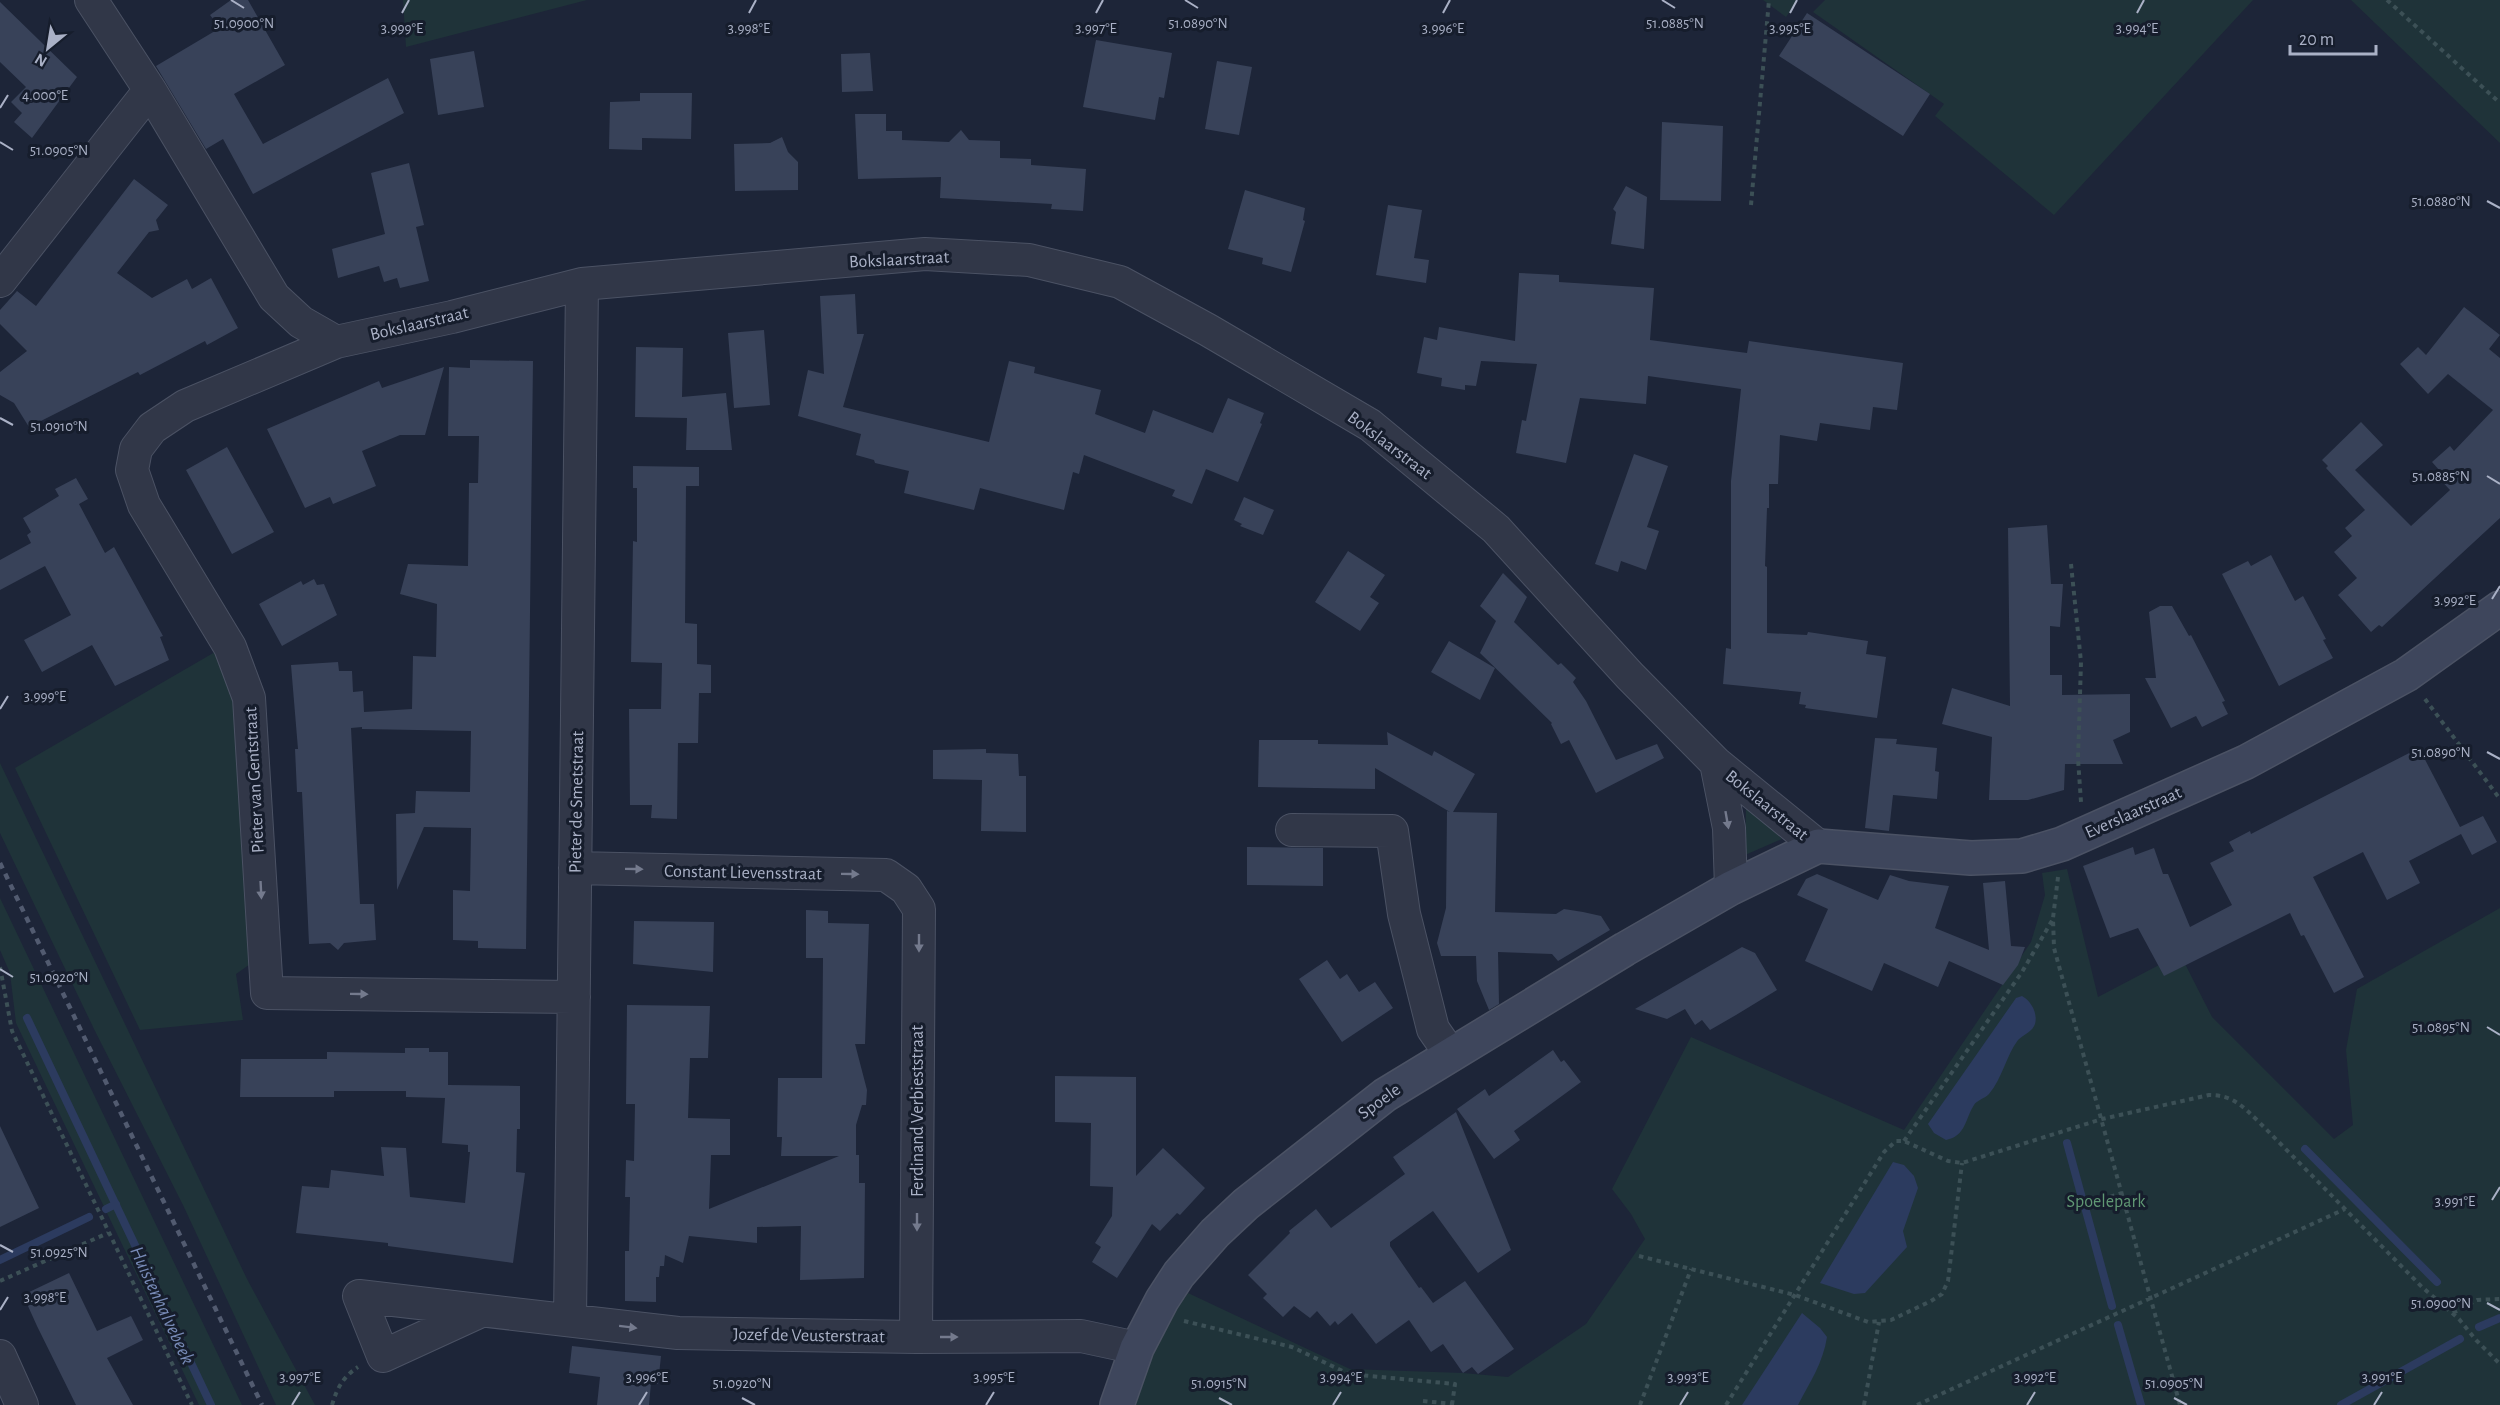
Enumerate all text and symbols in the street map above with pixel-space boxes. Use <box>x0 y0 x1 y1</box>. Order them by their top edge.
text: 51.0900°N <box>214 16 274 31</box>
text: 51.0890°N <box>1168 16 1228 31</box>
text: 51.0885°N <box>1646 16 1704 31</box>
north arrow <box>18 18 78 78</box>
scale bar <box>2290 18 2376 56</box>
text: 3.999°E <box>381 21 423 36</box>
text: 3.998°E <box>728 21 770 36</box>
text: 3.997°E <box>1075 21 1117 36</box>
text: 3.996°E <box>1422 21 1464 36</box>
text: 3.995°E <box>1769 21 1811 36</box>
text: 3.994°E <box>2116 21 2158 36</box>
text: 20 m <box>2299 31 2334 49</box>
text: N <box>32 50 50 70</box>
text: 4.000°E <box>22 88 68 103</box>
text: 51.0905°N <box>30 143 88 158</box>
text: 51.0880°N <box>2411 194 2471 209</box>
street label: Bokslaarstraat <box>848 248 950 272</box>
street label: Bokslaarstraat <box>368 304 470 344</box>
street label: Bokslaarstraat <box>1344 408 1435 483</box>
text: 51.0910°N <box>30 419 88 434</box>
text: 51.0885°N <box>2412 469 2470 484</box>
text: 3.992°E <box>2434 593 2476 608</box>
text: 3.999°E <box>24 689 66 704</box>
street label: Pieter van Gentstraat <box>242 706 268 854</box>
street label: Pieter de Smetstraat <box>567 730 587 873</box>
text: 51.0890°N <box>2411 745 2471 760</box>
street label: Bokslaarstraat <box>1722 767 1811 844</box>
street label: Everslaarstraat <box>2083 784 2185 842</box>
one-way arrow <box>1723 811 1732 830</box>
street label: Constant Lievensstraat <box>664 863 822 883</box>
one-way arrow <box>624 865 643 874</box>
one-way arrow <box>840 870 859 879</box>
one-way arrow <box>256 881 265 900</box>
one-way arrow <box>914 934 923 953</box>
text: 51.0920°N <box>29 970 89 985</box>
one-way arrow <box>349 989 368 999</box>
text: 51.0895°N <box>2412 1020 2470 1035</box>
street label: Ferdinand Verbieststraat <box>909 1025 927 1197</box>
street label: Spoele <box>1355 1081 1404 1123</box>
park label: Spoelepark <box>2067 1193 2146 1211</box>
text: 3.991°E <box>2435 1194 2475 1209</box>
one-way arrow <box>912 1213 922 1232</box>
water label: Huistenhalvebeek <box>126 1243 198 1368</box>
text: 51.0925°N <box>30 1245 88 1260</box>
text: 3.998°E <box>24 1290 66 1305</box>
text: 51.0900°N <box>2411 1296 2471 1311</box>
one-way arrow <box>619 1323 638 1332</box>
street label: Jozef de Veusterstraat <box>733 1326 885 1346</box>
one-way arrow <box>940 1332 959 1342</box>
text: 3.997°E <box>279 1370 321 1385</box>
text: 3.996°E <box>626 1370 668 1385</box>
text: 3.995°E <box>973 1370 1015 1385</box>
text: 3.994°E <box>1320 1370 1362 1385</box>
text: 3.993°E <box>1667 1370 1709 1385</box>
text: 3.992°E <box>2014 1370 2056 1385</box>
text: 3.991°E <box>2362 1370 2402 1385</box>
text: 51.0920°N <box>712 1376 772 1391</box>
text: 51.0915°N <box>1191 1376 1247 1391</box>
text: 51.0905°N <box>2145 1376 2203 1391</box>

